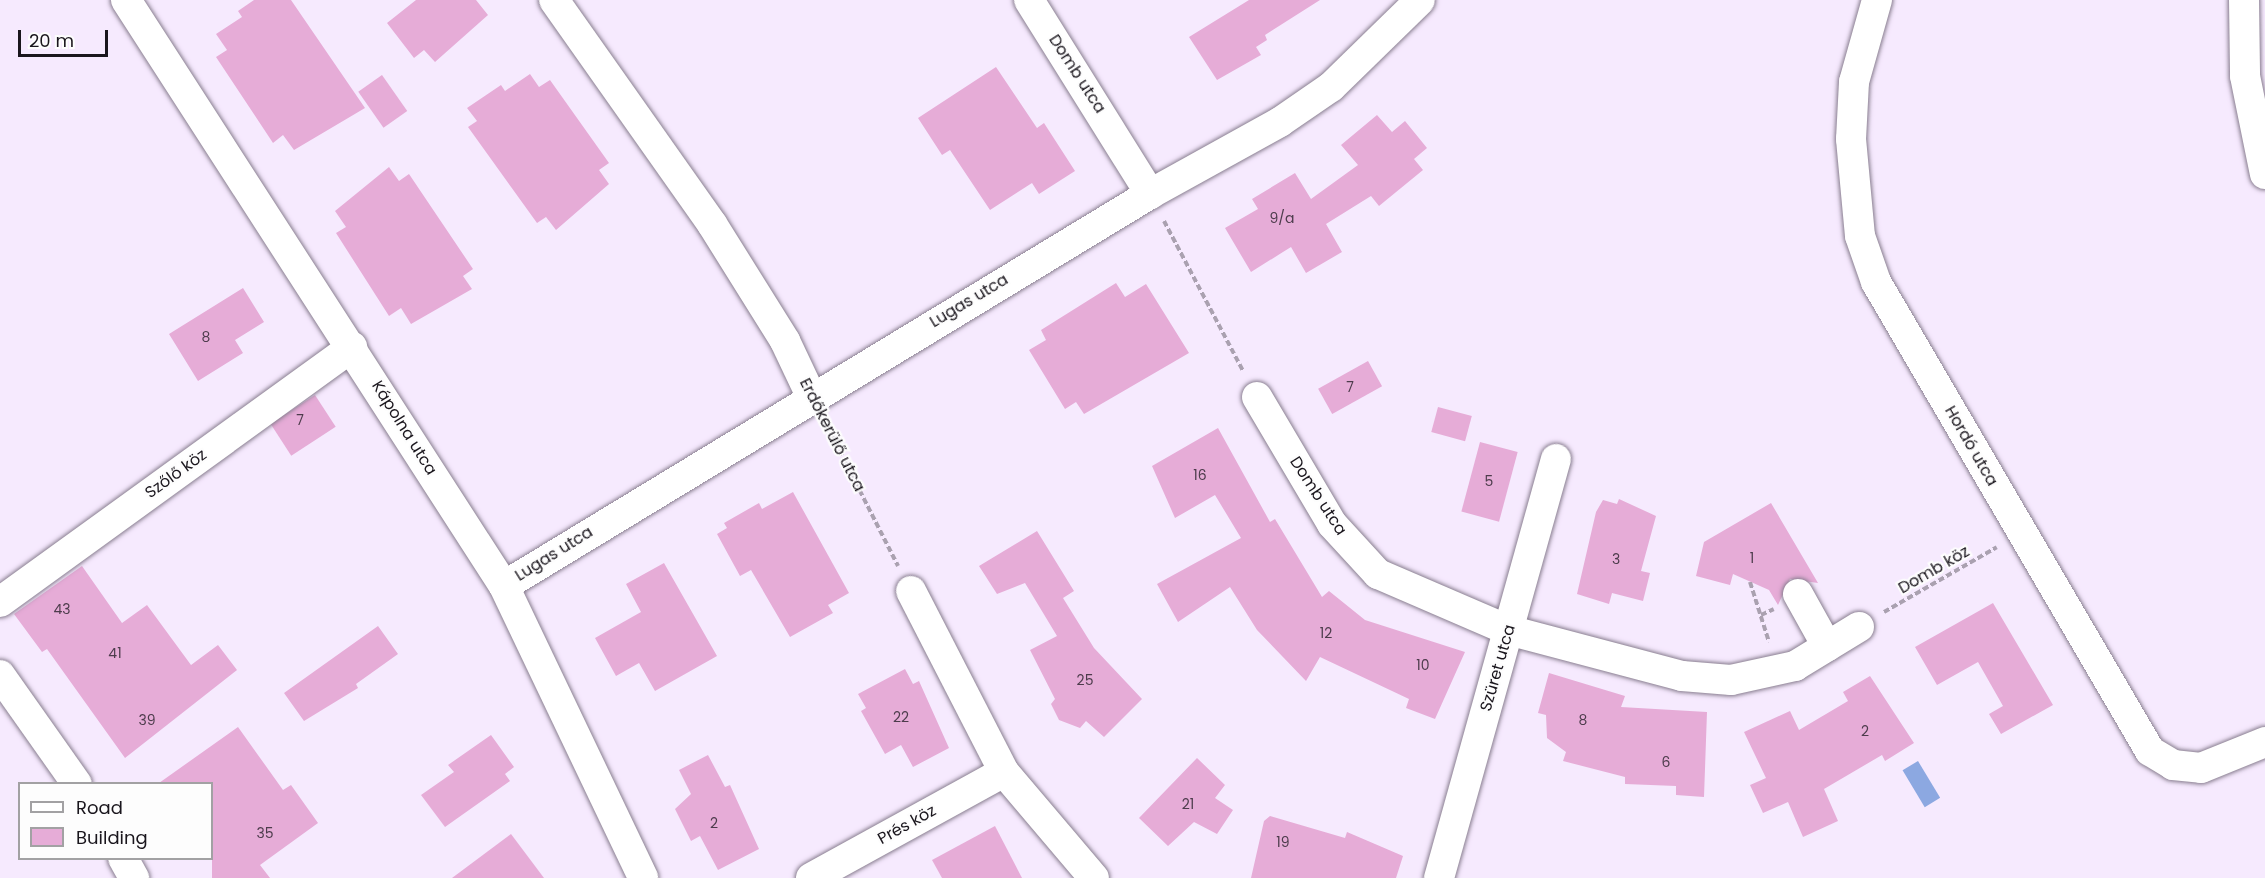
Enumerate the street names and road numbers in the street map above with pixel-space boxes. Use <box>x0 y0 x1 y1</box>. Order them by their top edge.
street label: Domb utca <box>1045 31 1109 117</box>
street label: Lugas utca <box>926 270 1012 332</box>
street label: Erdőkerülő utca <box>795 375 869 495</box>
street label: Kápolna utca <box>367 377 441 479</box>
street label: Hordó utca <box>1940 403 2002 489</box>
street label: Szőlő köz <box>142 445 210 503</box>
street label: Domb utca <box>1286 453 1350 539</box>
street label: Lugas utca <box>512 523 596 585</box>
street label: Domb köz <box>1895 542 1973 598</box>
street label: Szüret utca <box>1476 622 1520 714</box>
street label: Prés köz <box>875 801 939 849</box>

